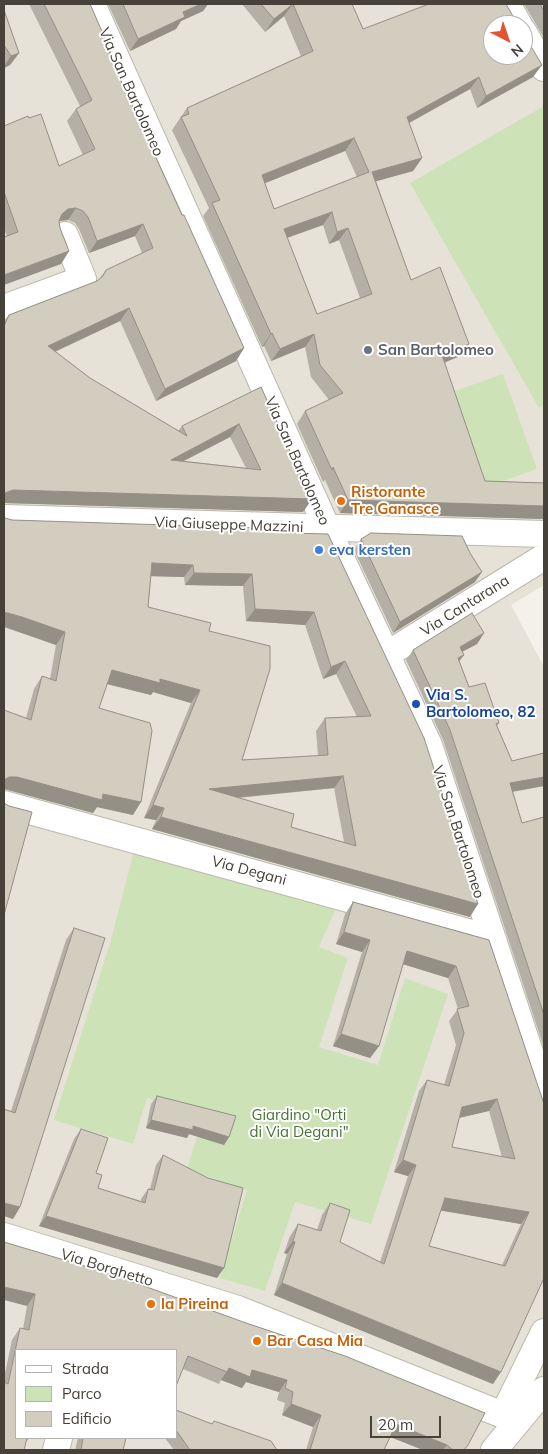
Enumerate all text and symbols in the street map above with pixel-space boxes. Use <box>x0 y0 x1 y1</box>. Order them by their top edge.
north arrow <box>483 15 533 65</box>
street label: Via San Bartolomeo <box>95 25 167 159</box>
text: N <box>507 40 527 61</box>
place label: San Bartolomeo <box>378 341 494 359</box>
marker: San Bartolomeo <box>362 344 374 356</box>
street label: Via San Bartolomeo <box>261 394 333 528</box>
place label: Ristorante Tre Ganasce <box>351 483 439 518</box>
marker: Ristorante Tre Ganasce <box>335 495 347 507</box>
street label: Via Giuseppe Mazzini <box>154 513 304 537</box>
place label: eva kersten <box>329 541 411 559</box>
marker: eva kersten <box>313 544 325 556</box>
street label: Via Cantarana <box>417 572 513 640</box>
place label: Via S. Bartolomeo, 82 <box>426 686 535 721</box>
marker: Via S. Bartolomeo, 82 <box>410 698 422 710</box>
street label: Via San Bartolomeo <box>428 763 488 901</box>
street label: Via Degani <box>210 852 288 890</box>
park label: Giardino "Orti di Via Degani" <box>249 1106 349 1141</box>
street label: Via Borghetto <box>59 1245 155 1291</box>
place label: la Pireina <box>161 1295 228 1313</box>
marker: la Pireina <box>145 1298 157 1310</box>
place label: Bar Casa Mia <box>267 1332 363 1350</box>
marker: Bar Casa Mia <box>251 1335 263 1347</box>
legend <box>15 1349 178 1439</box>
text: Strada <box>62 1359 109 1378</box>
text: Parco <box>62 1384 102 1403</box>
scale bar <box>373 1406 444 1438</box>
text: Edificio <box>62 1409 112 1428</box>
text: 20 m <box>378 1415 413 1434</box>

